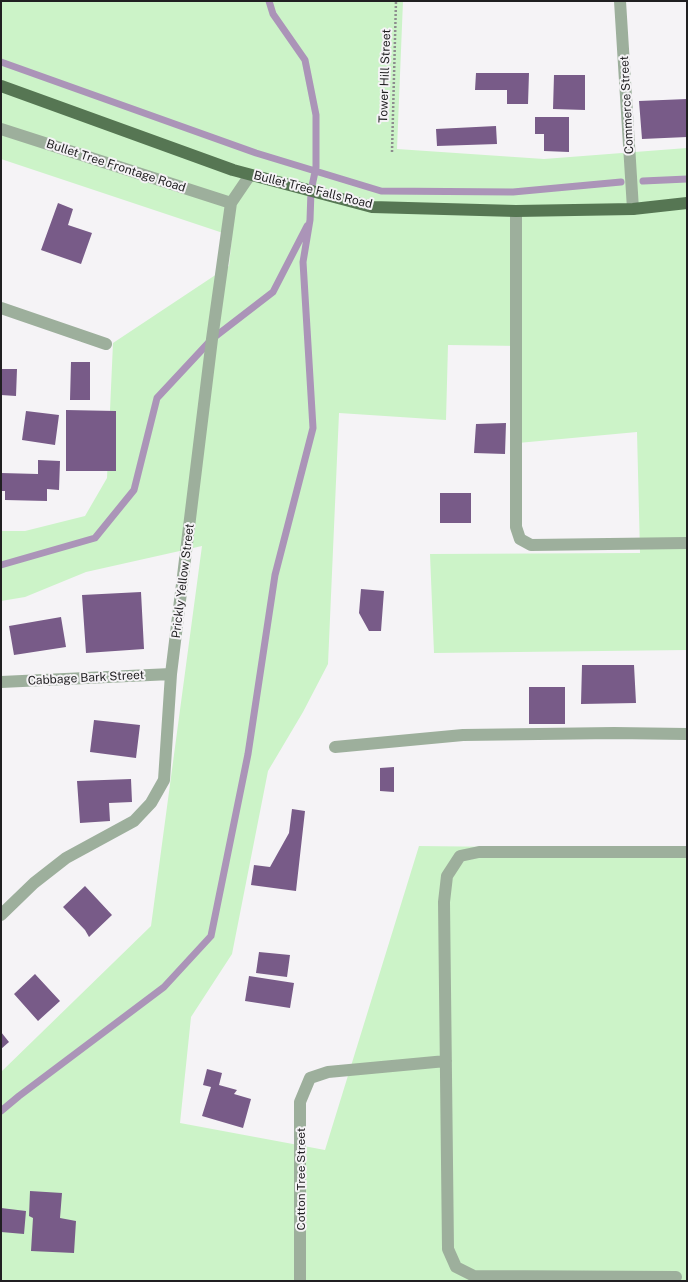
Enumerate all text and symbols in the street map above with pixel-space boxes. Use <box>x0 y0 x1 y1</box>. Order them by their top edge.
street label: Tower Hill Street <box>376 29 394 123</box>
street label: Commerce Street <box>617 55 637 155</box>
street label: Bullet Tree Frontage Road <box>45 137 187 195</box>
street label: Bullet Tree Falls Road <box>252 168 374 212</box>
street label: Prickly Yellow Street <box>169 523 197 639</box>
street label: Cabbage Bark Street <box>27 668 145 688</box>
street label: Cotton Tree Street <box>294 1128 308 1230</box>

